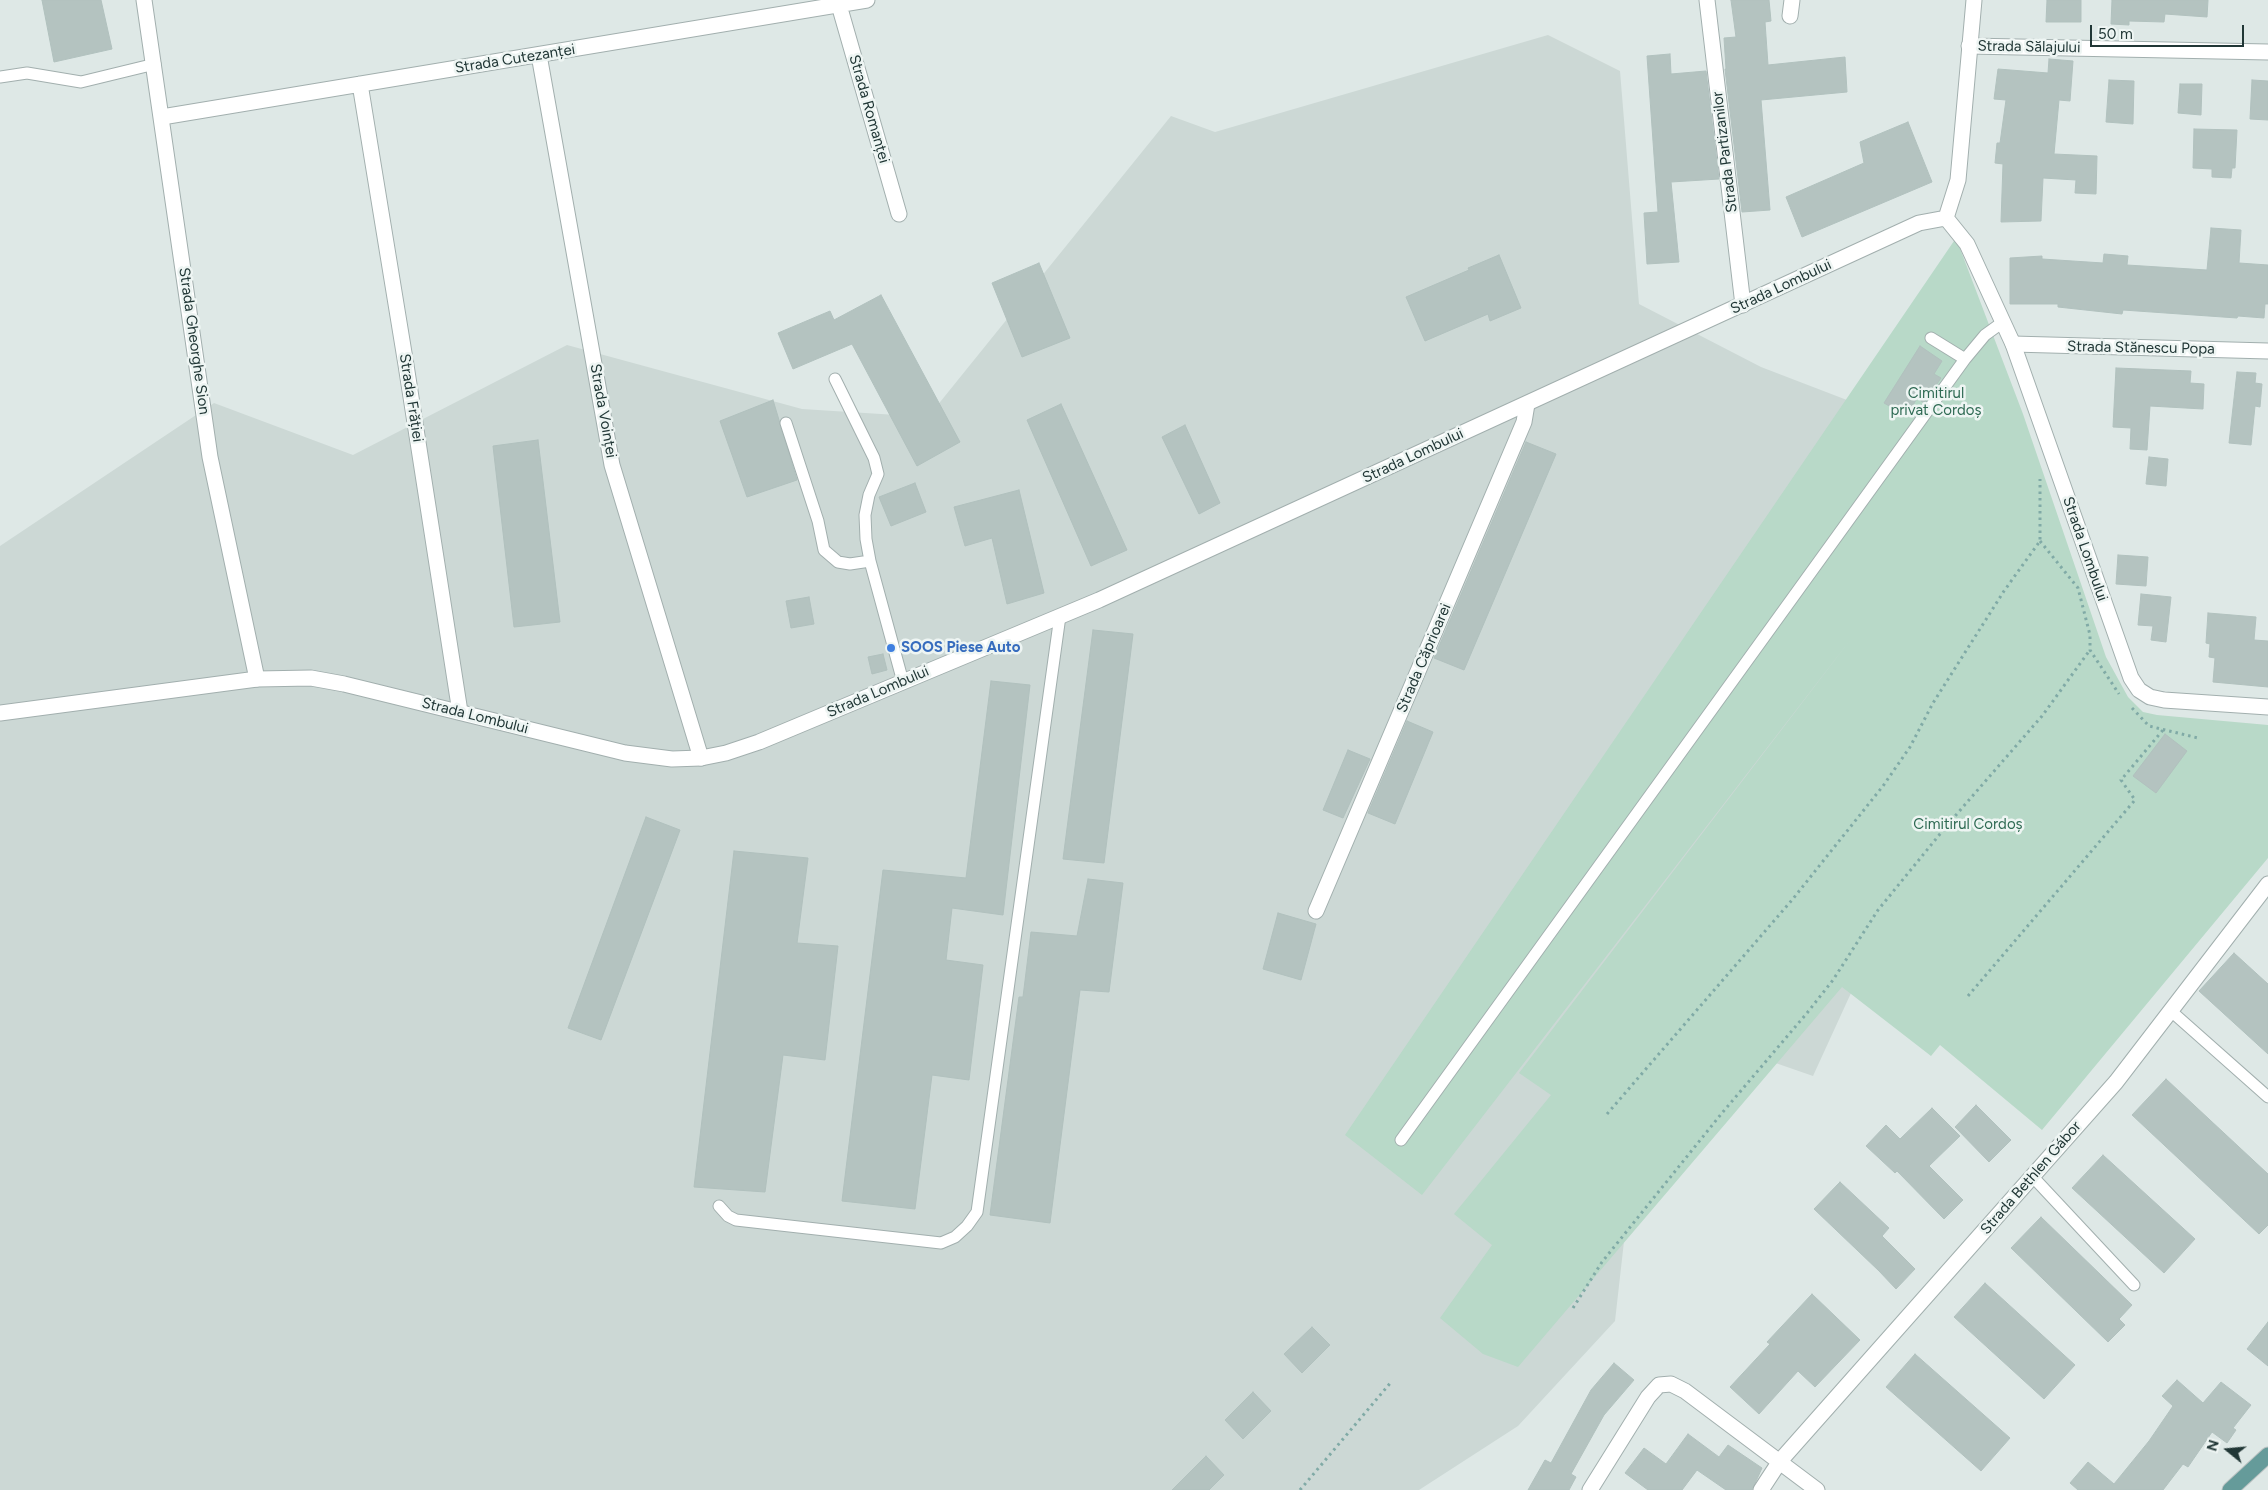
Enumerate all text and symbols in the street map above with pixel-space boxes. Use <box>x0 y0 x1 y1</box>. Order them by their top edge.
scale bar <box>2093 15 2247 47</box>
text: 50 m <box>2098 25 2133 43</box>
street label: Strada Sălajului <box>1977 37 2081 57</box>
street label: Strada Cutezanței <box>454 41 576 77</box>
street label: Strada Romanței <box>845 53 893 165</box>
street label: Strada Partizanilor <box>1709 90 1741 214</box>
street label: Strada Lombului <box>1728 256 1834 318</box>
street label: Strada Gheorghe Sion <box>175 266 213 416</box>
street label: Strada Stănescu Popa <box>2067 338 2215 358</box>
street label: Strada Frăției <box>395 353 427 443</box>
street label: Strada Voinței <box>586 362 620 460</box>
park label: Cimitirul privat Cordoș <box>1890 385 1982 420</box>
street label: Strada Lombului <box>1360 425 1466 487</box>
street label: Strada Lombului <box>2059 494 2111 604</box>
street label: Strada Căprioarei <box>1393 601 1455 715</box>
place label: SOOS Piese Auto <box>901 639 1020 657</box>
marker: SOOS Piese Auto <box>885 642 897 654</box>
street label: Strada Lombului <box>824 662 932 722</box>
street label: Strada Lombului <box>420 694 530 738</box>
park label: Cimitirul Cordoș <box>1913 816 2023 834</box>
street label: Strada Bethlen Gábor <box>1977 1118 2085 1238</box>
north arrow <box>2203 1425 2253 1475</box>
text: N <box>2203 1438 2223 1453</box>

